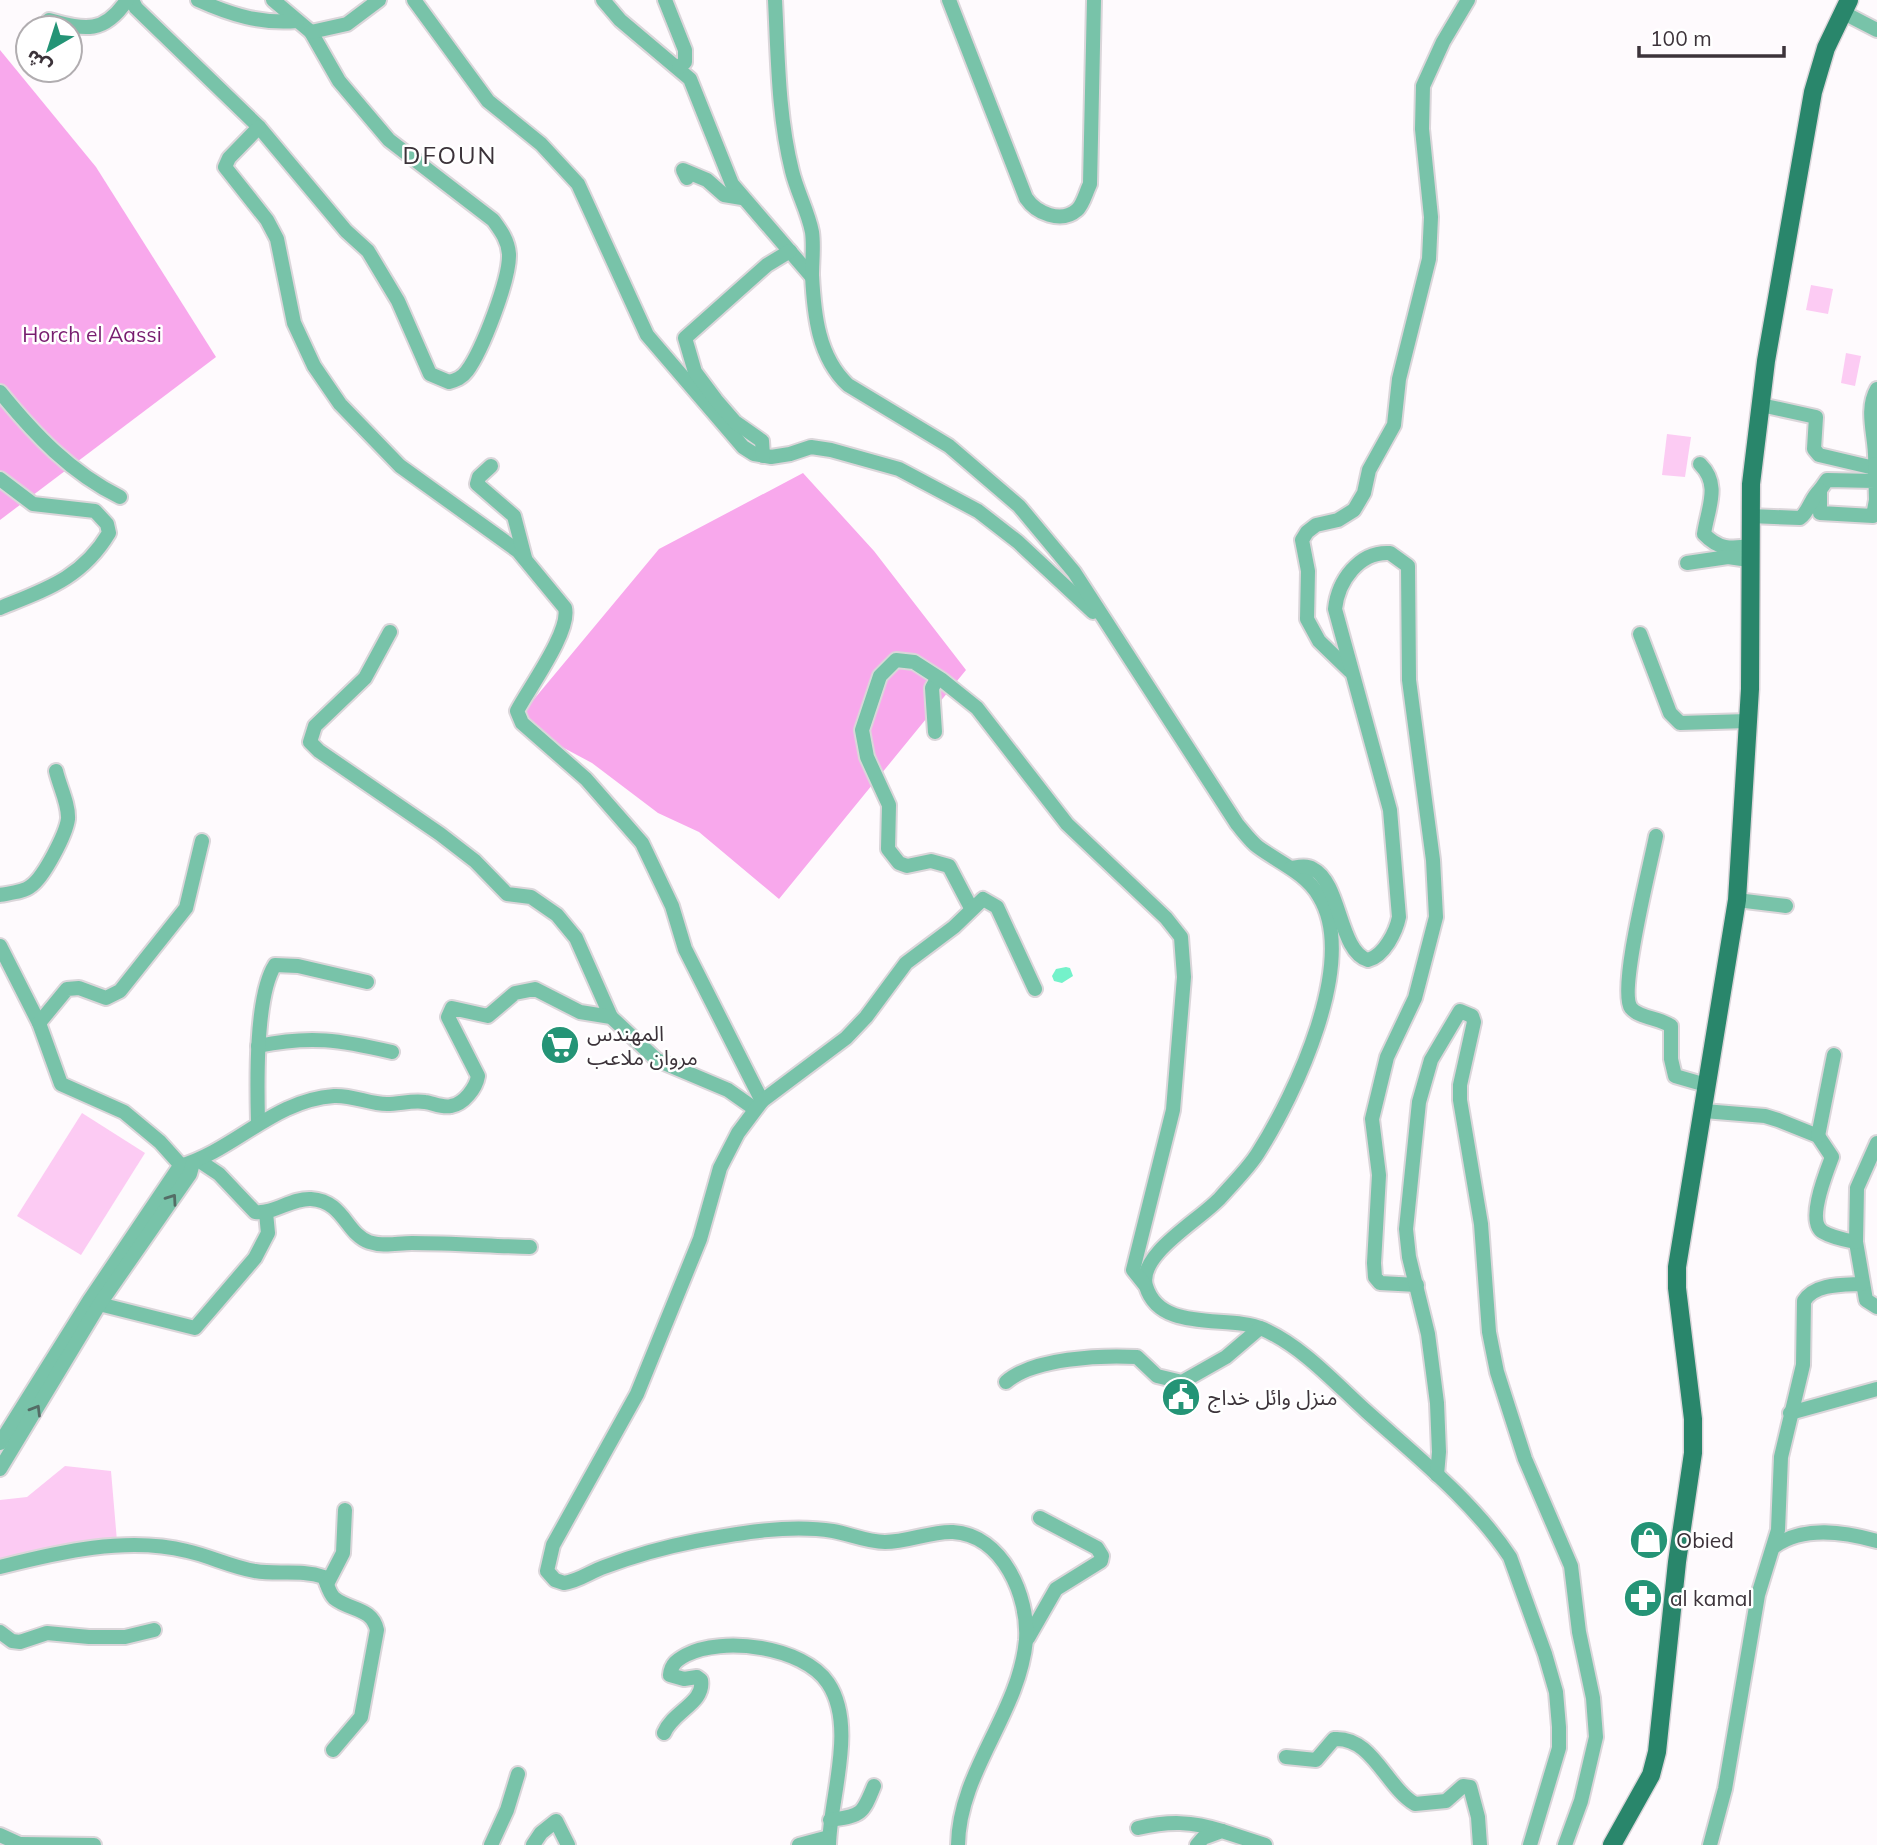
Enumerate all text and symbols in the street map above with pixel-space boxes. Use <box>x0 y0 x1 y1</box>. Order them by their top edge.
north arrow <box>14 14 84 84</box>
scale bar <box>1639 14 1784 58</box>
text: 100 m <box>1650 25 1712 51</box>
text: ش <box>21 45 56 80</box>
district label: DFOUN <box>403 140 498 170</box>
park label: Horch el Aassi <box>22 321 162 347</box>
place label: المهندس مروان ملاعب <box>587 1020 698 1070</box>
supermarket icon: المهندس مروان ملاعب <box>539 1024 581 1066</box>
one-way arrow <box>164 1194 176 1207</box>
public building icon: منزل وائل خداج <box>1160 1376 1202 1418</box>
place label: منزل وائل خداج <box>1208 1384 1337 1413</box>
one-way arrow <box>27 1405 40 1418</box>
shop icon: Obied <box>1628 1519 1670 1561</box>
place label: Obied <box>1676 1527 1734 1553</box>
pharmacy icon: al kamal <box>1622 1577 1664 1619</box>
place label: al kamal <box>1670 1585 1752 1611</box>

